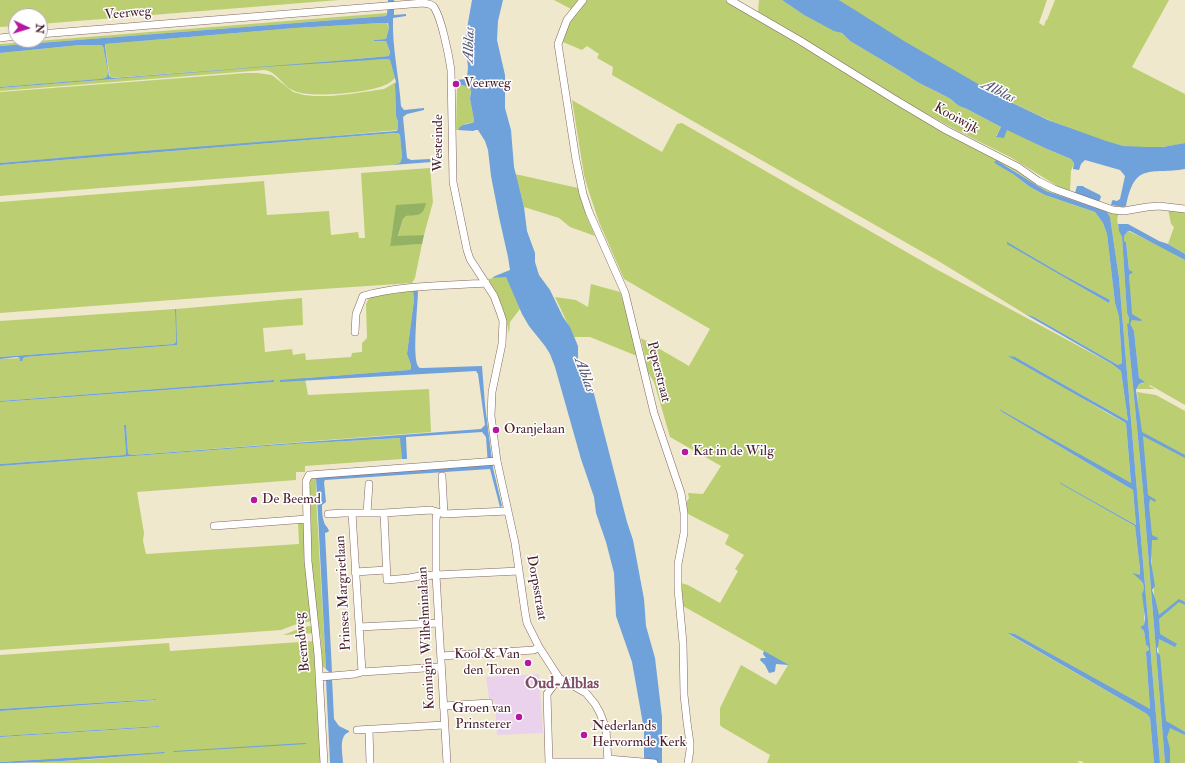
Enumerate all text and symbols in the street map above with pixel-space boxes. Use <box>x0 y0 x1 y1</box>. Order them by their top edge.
street label: Veerweg <box>104 4 152 24</box>
north arrow <box>8 8 48 48</box>
text: N <box>33 23 46 34</box>
water label: Alblas <box>460 27 480 63</box>
place label: Veerweg <box>464 76 511 92</box>
water label: Alblas <box>978 76 1018 108</box>
marker: Veerweg <box>451 79 461 89</box>
street label: Kooiwijk <box>931 100 981 138</box>
street label: Westeinde <box>431 114 447 172</box>
street label: Peperstraat <box>642 340 674 404</box>
water label: Alblas <box>569 355 599 395</box>
place label: Oranjelaan <box>504 422 565 438</box>
marker: Oranjelaan <box>491 425 501 435</box>
place label: Kat in de Wilg <box>693 444 774 460</box>
marker: Kat in de Wilg <box>680 447 690 457</box>
place label: De Beemd <box>262 492 321 508</box>
marker: De Beemd <box>249 495 259 505</box>
street label: Prinses Margrietlaan <box>333 535 355 651</box>
street label: Dorpsstraat <box>522 554 550 622</box>
street label: Koningin Wilhelminalaan <box>415 566 439 710</box>
street label: Beemdweg <box>292 611 314 673</box>
place label: Kool & Van den Toren <box>454 647 520 680</box>
marker: Kool & Van den Toren <box>523 658 533 668</box>
district label: Oud-Alblas <box>525 675 599 695</box>
place label: Groen van Prinsterer <box>452 701 511 734</box>
marker: Groen van Prinsterer <box>514 712 524 722</box>
place label: Nederlands Hervormde Kerk <box>592 719 686 752</box>
marker: Nederlands Hervormde Kerk <box>579 730 589 740</box>

